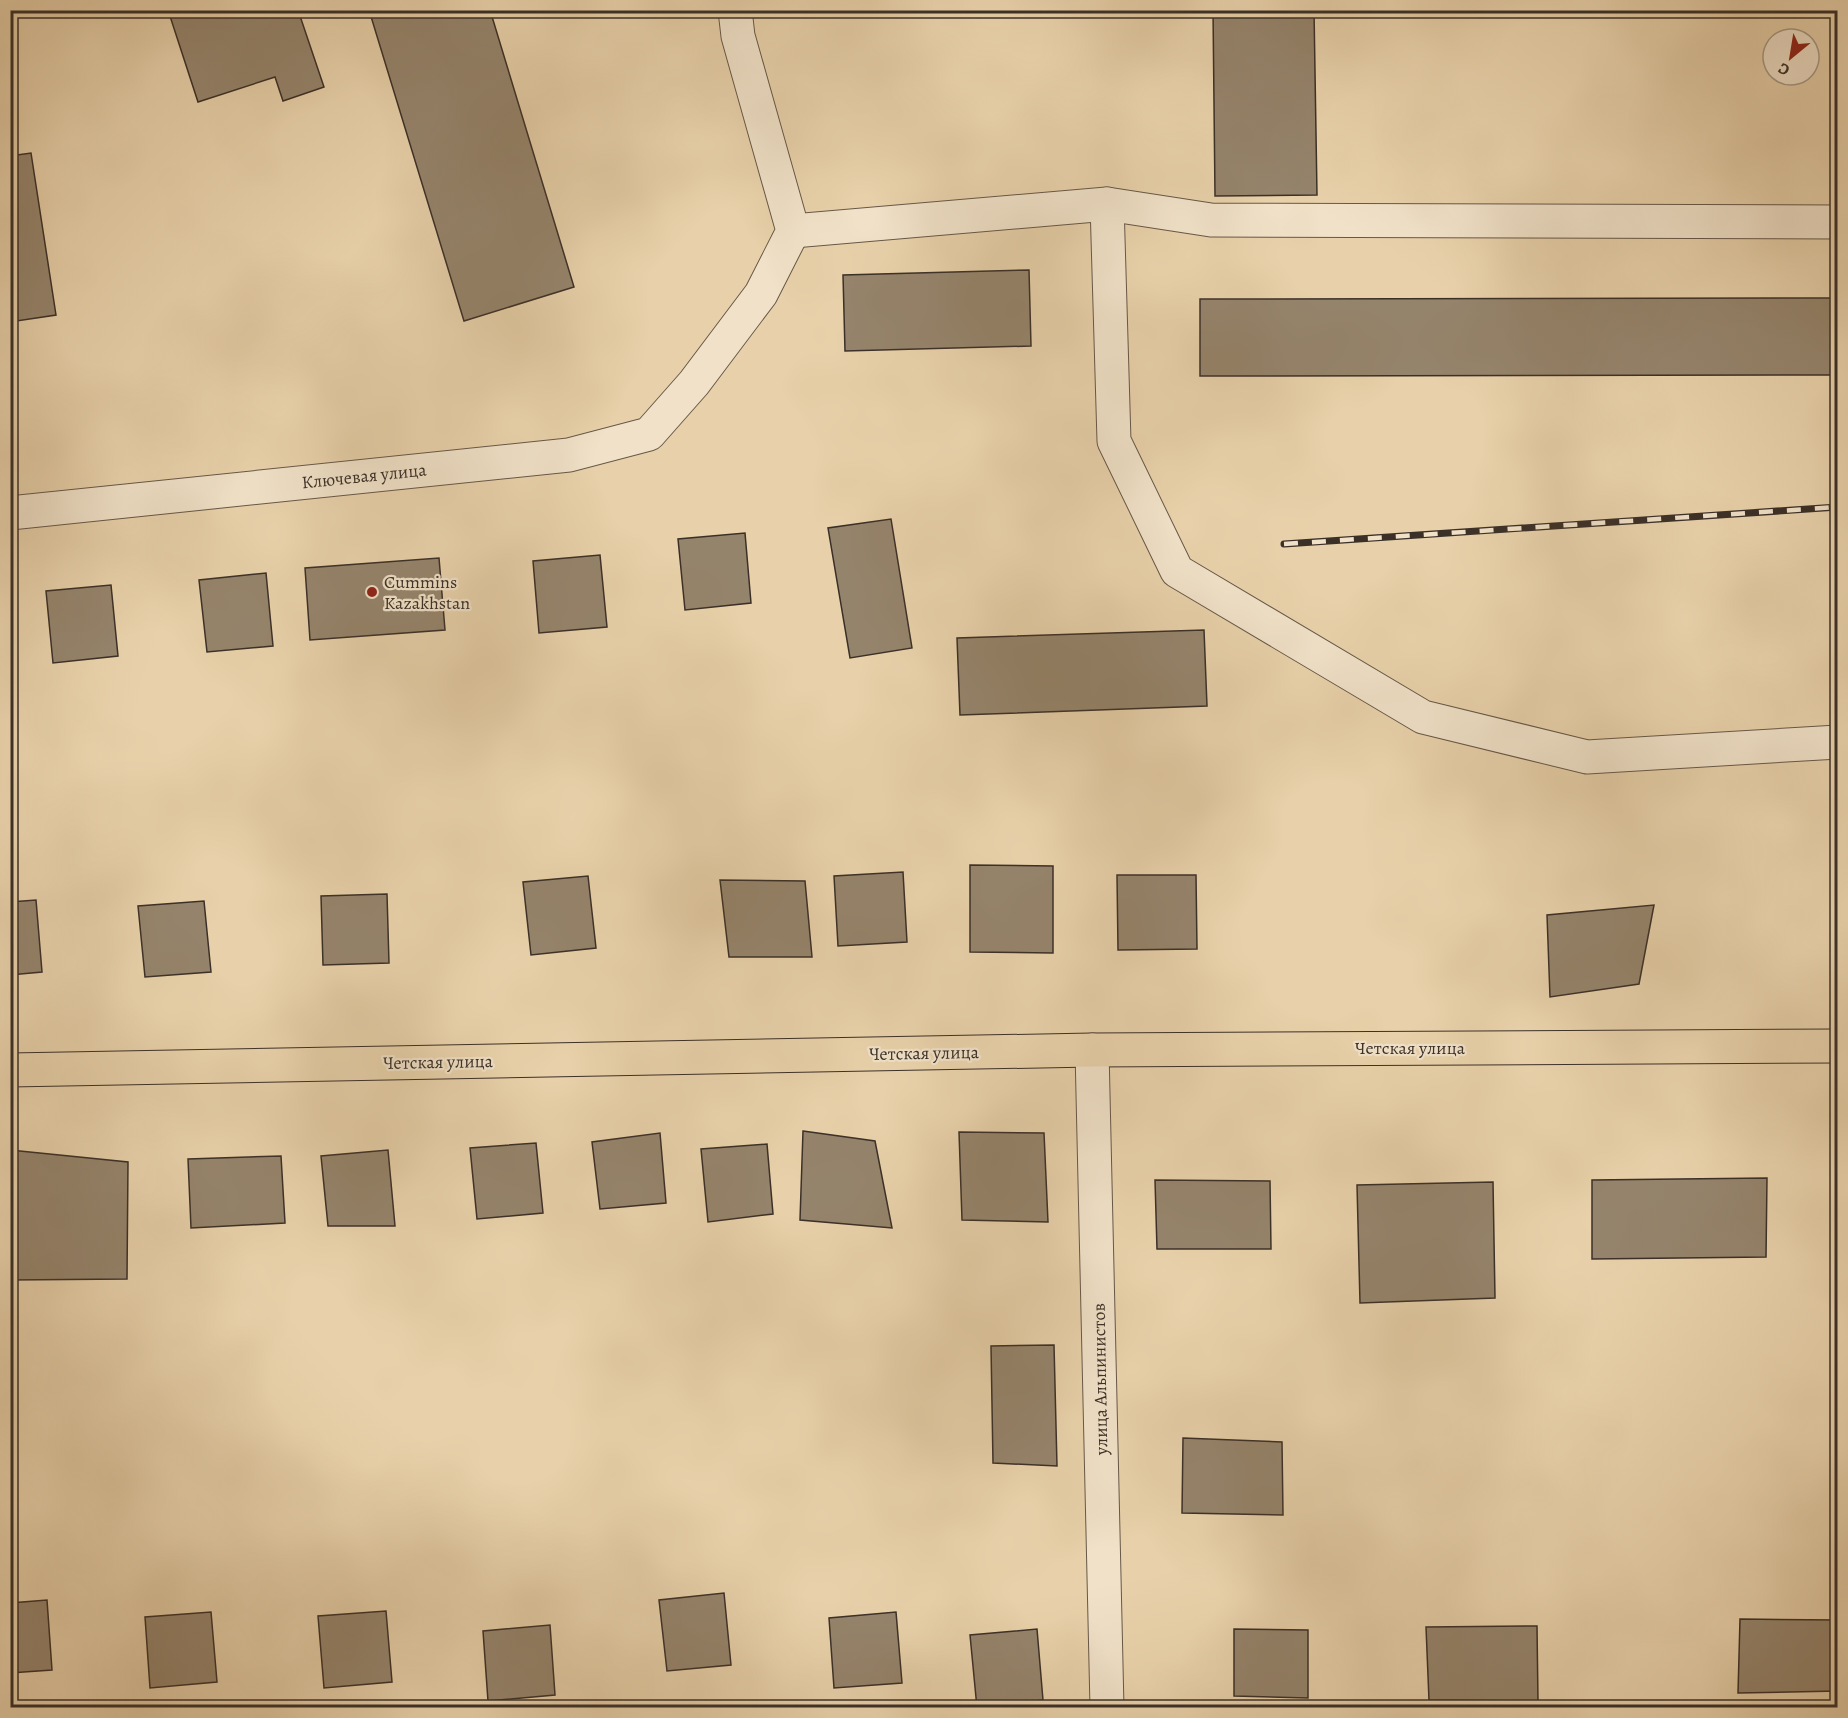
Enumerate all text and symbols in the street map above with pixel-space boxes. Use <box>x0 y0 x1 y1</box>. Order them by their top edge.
north arrow <box>1761 27 1821 87</box>
text: С <box>1774 57 1794 81</box>
street label: Ключевая улица <box>300 457 428 494</box>
place label: Cummins Kazakhstan <box>384 570 470 615</box>
marker: Cummins Kazakhstan <box>365 585 379 599</box>
street label: Четская улица <box>1355 1036 1466 1060</box>
street label: Четская улица <box>869 1040 980 1066</box>
street label: Четская улица <box>383 1049 494 1075</box>
street label: улица Альпинистов <box>1087 1303 1113 1456</box>

